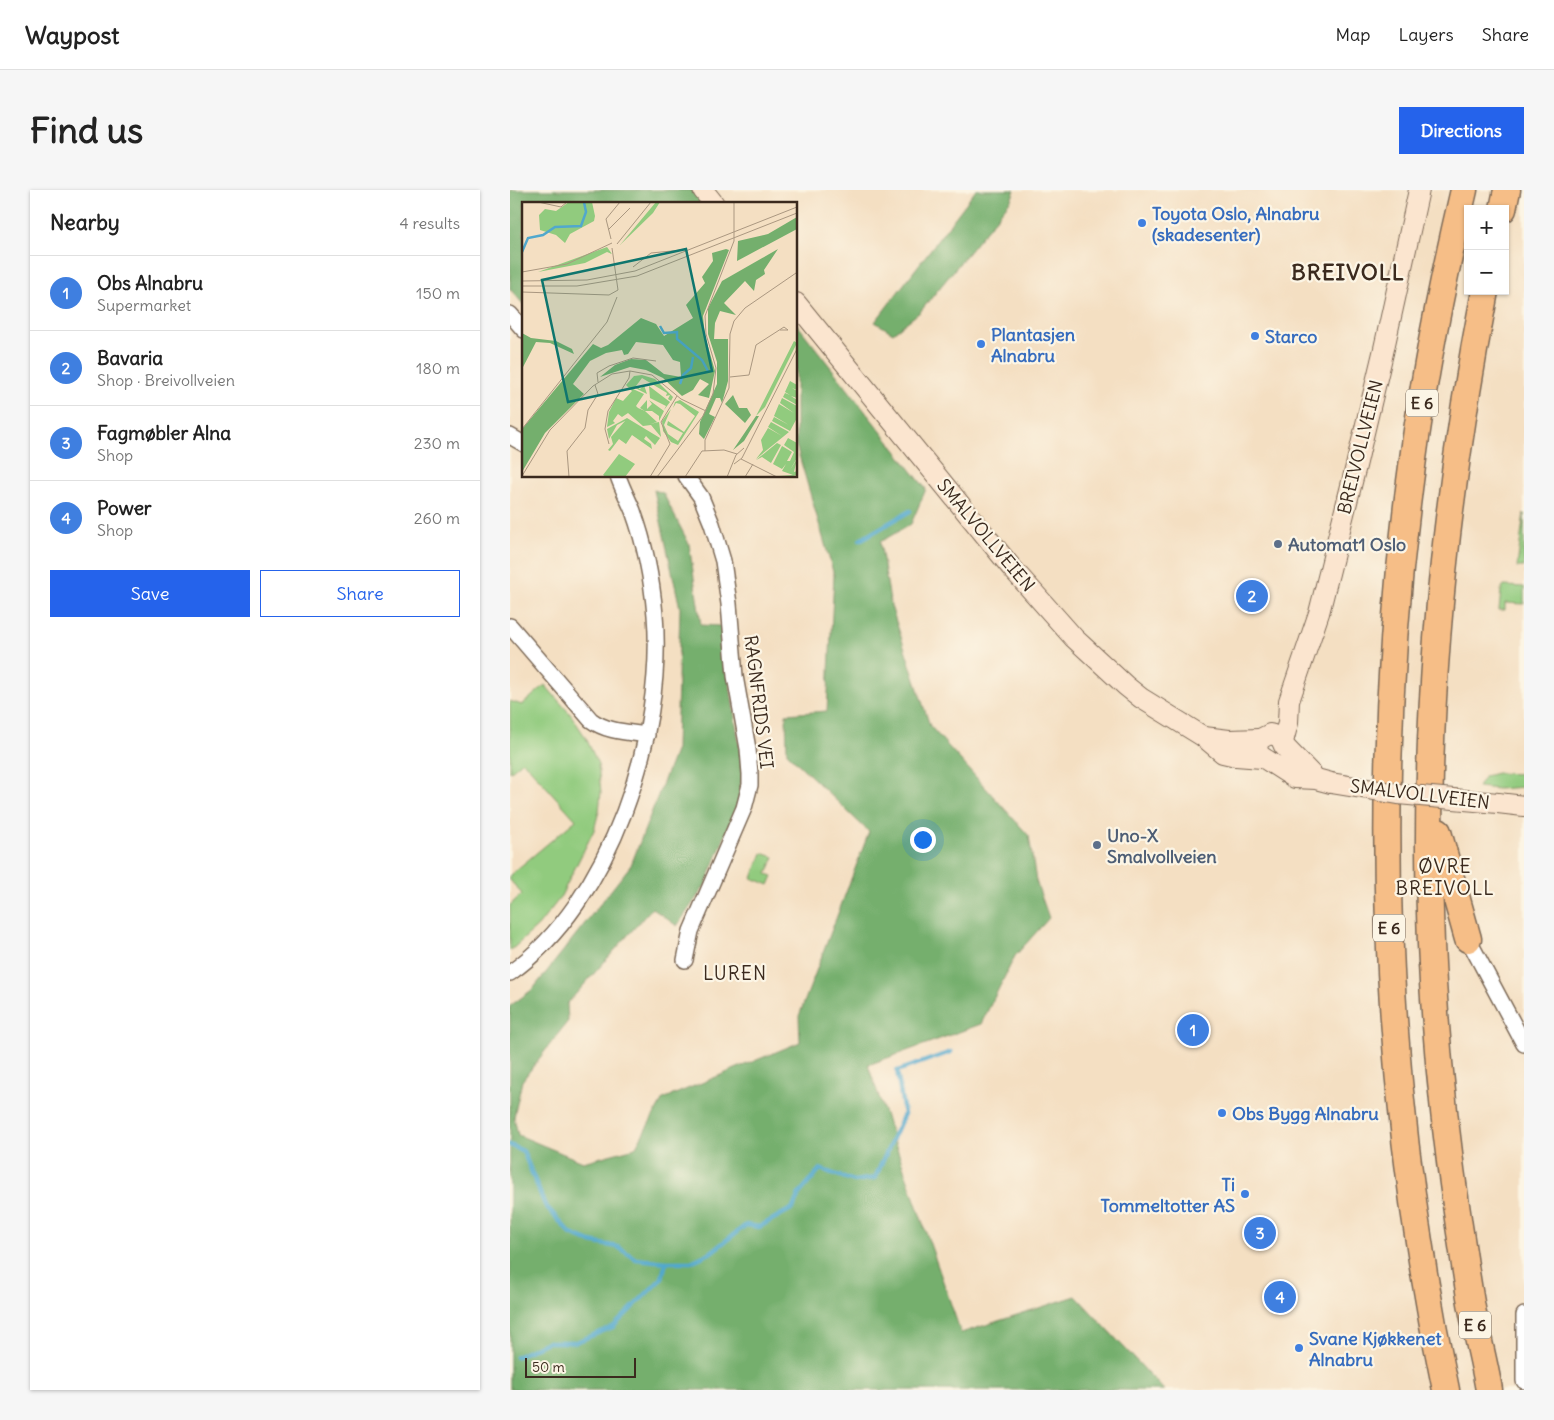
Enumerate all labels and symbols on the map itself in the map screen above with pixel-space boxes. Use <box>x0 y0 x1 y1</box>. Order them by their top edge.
inset map <box>522 202 798 478</box>
place label: Toyota Oslo, Alnabru (skadesenter) <box>1152 202 1320 246</box>
marker: Toyota Oslo, Alnabru (skadesenter) <box>1136 217 1148 229</box>
district label: BREIVOLL <box>1291 258 1405 286</box>
place label: Plantasjen Alnabru <box>991 323 1076 367</box>
place label: Starco <box>1265 325 1317 348</box>
marker: Starco <box>1249 330 1261 342</box>
marker: Plantasjen Alnabru <box>975 338 987 350</box>
street label: BREIVOLLVEIEN <box>1332 377 1388 517</box>
road number: E 6 <box>1406 390 1438 417</box>
street label: SMALVOLLVEIEN <box>932 474 1040 596</box>
place label: Automat1 Oslo <box>1288 533 1406 556</box>
marker: Automat1 Oslo <box>1272 538 1284 550</box>
pin: 2 <box>1236 577 1268 615</box>
street label: RAGNFRIDS VEI <box>739 634 779 770</box>
street label: SMALVOLLVEIEN <box>1349 774 1491 814</box>
place label: Uno-X Smalvollveien <box>1107 824 1217 868</box>
your location <box>910 827 936 853</box>
marker: Uno-X Smalvollveien <box>1091 839 1103 851</box>
district label: ØVRE BREIVOLL <box>1395 854 1495 900</box>
road number: E 6 <box>1373 914 1405 941</box>
district label: LUREN <box>703 961 767 985</box>
pin: 1 <box>1177 1011 1209 1049</box>
place label: Obs Bygg Alnabru <box>1232 1102 1379 1125</box>
marker: Obs Bygg Alnabru <box>1216 1107 1228 1119</box>
place label: Ti Tommeltotter AS <box>1100 1173 1235 1217</box>
marker: Ti Tommeltotter AS <box>1239 1188 1251 1200</box>
pin: 3 <box>1244 1214 1276 1252</box>
pin: 4 <box>1264 1278 1296 1316</box>
road number: E 6 <box>1459 1312 1491 1338</box>
place label: Svane Kjøkkenet Alnabru <box>1309 1327 1442 1371</box>
marker: Svane Kjøkkenet Alnabru <box>1293 1342 1305 1354</box>
scale bar <box>525 1355 636 1378</box>

